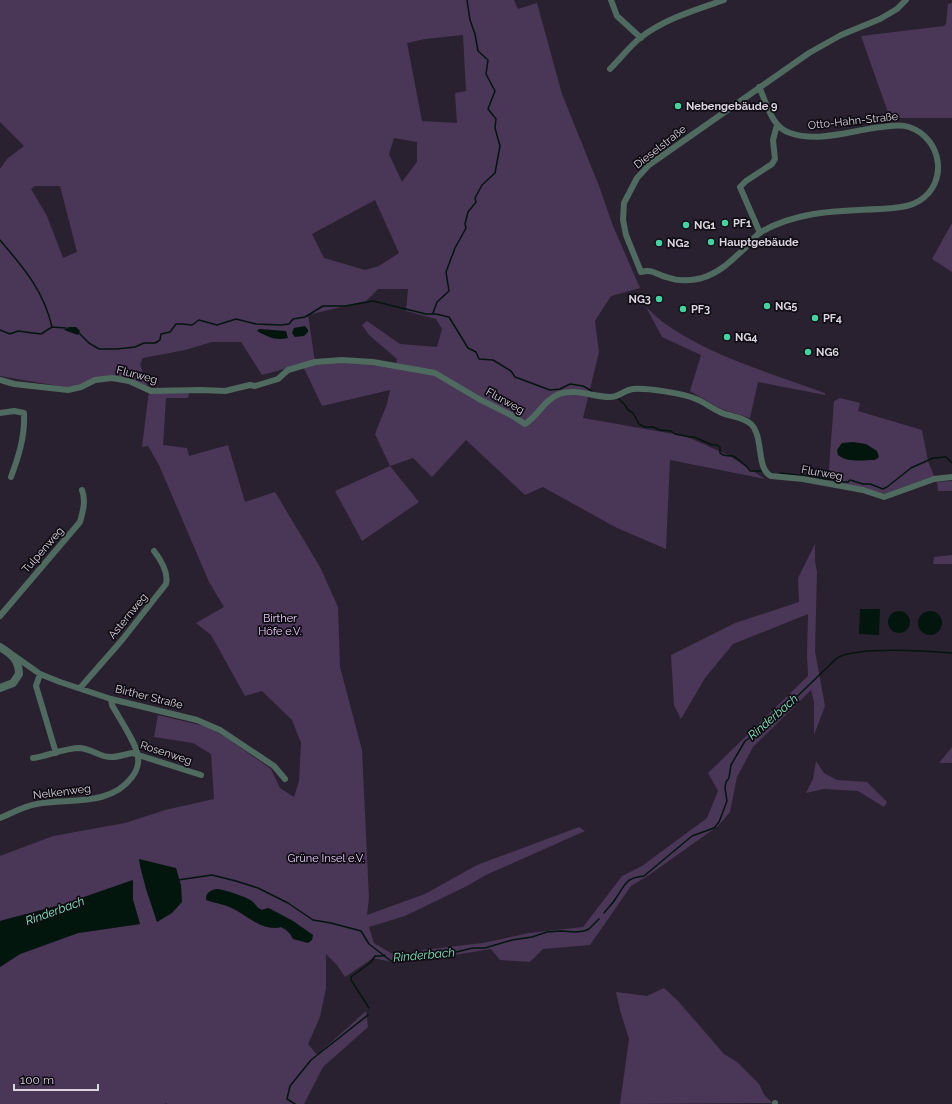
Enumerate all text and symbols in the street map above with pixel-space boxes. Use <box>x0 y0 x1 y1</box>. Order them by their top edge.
place label: Nebengebäude 9 <box>686 100 778 113</box>
marker: Nebengebäude 9 <box>673 101 683 111</box>
street label: Otto-Hahn-Straße <box>807 110 899 132</box>
street label: Dieselstraße <box>631 122 689 171</box>
place label: PF1 <box>733 217 752 230</box>
marker: PF1 <box>720 218 730 228</box>
place label: NG1 <box>694 219 716 232</box>
marker: NG1 <box>681 220 691 230</box>
place label: Hauptgebäude <box>719 236 799 249</box>
place label: NG2 <box>667 237 690 250</box>
marker: Hauptgebäude <box>706 237 716 247</box>
marker: NG2 <box>654 238 664 248</box>
place label: NG3 <box>628 293 651 306</box>
marker: NG3 <box>654 294 664 304</box>
place label: NG5 <box>775 300 797 313</box>
marker: NG5 <box>762 301 772 311</box>
place label: PF3 <box>691 303 710 316</box>
marker: PF3 <box>678 304 688 314</box>
place label: PF4 <box>823 312 842 325</box>
marker: PF4 <box>810 313 820 323</box>
place label: NG4 <box>735 331 758 344</box>
marker: NG4 <box>722 332 732 342</box>
place label: NG6 <box>816 346 839 359</box>
marker: NG6 <box>803 347 813 357</box>
street label: Flurweg <box>115 363 159 387</box>
street label: Flurweg <box>484 385 526 417</box>
street label: Flurweg <box>800 463 844 483</box>
street label: Tulpenweg <box>19 524 67 576</box>
street label: Asternweg <box>106 591 150 641</box>
park label: Birther Höfe e.V. <box>258 612 302 638</box>
street label: Birther Straße <box>114 682 185 712</box>
water label: Rinderbach <box>745 691 801 743</box>
street label: Rosenweg <box>138 739 194 767</box>
street label: Nelkenweg <box>32 782 92 802</box>
park label: Grüne Insel e.V. <box>288 852 364 865</box>
water label: Rinderbach <box>24 894 87 928</box>
water label: Rinderbach <box>393 945 456 965</box>
scale bar <box>14 1066 98 1092</box>
text: 100 m <box>20 1073 54 1087</box>

